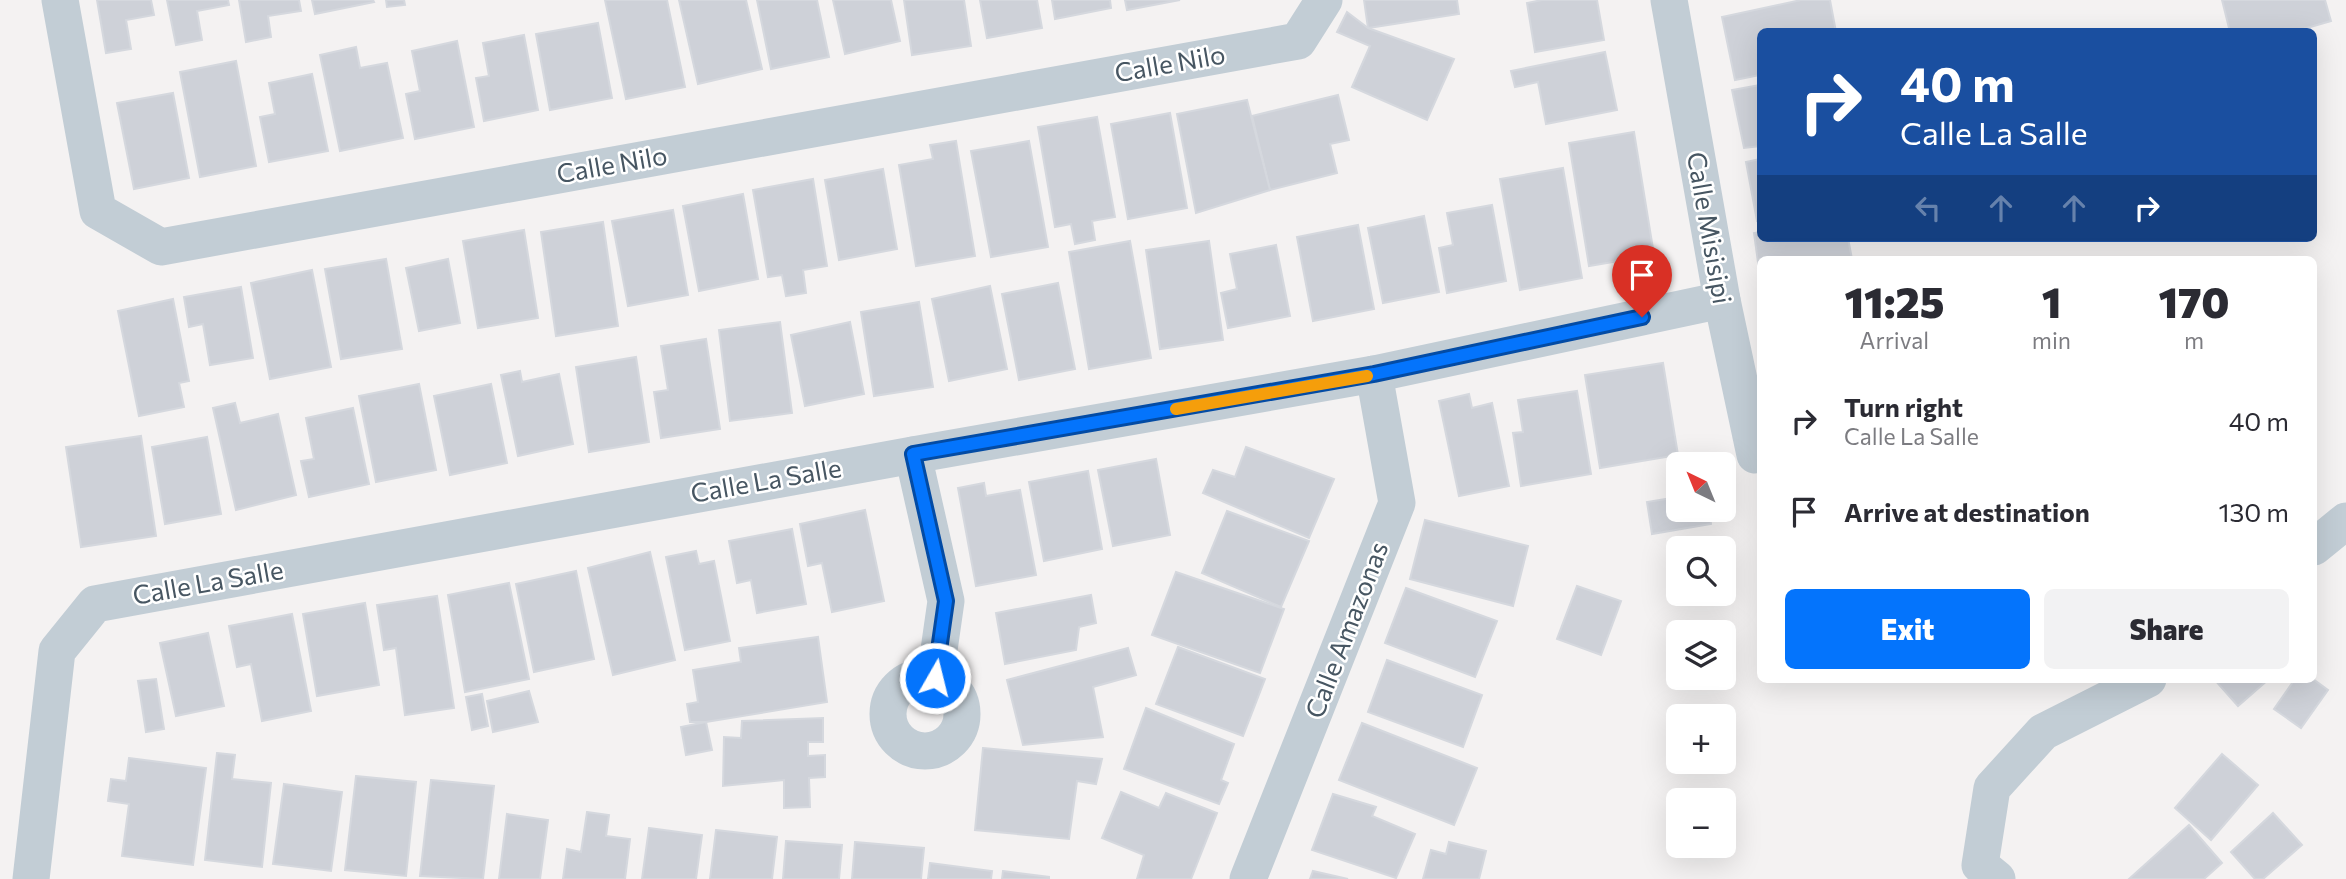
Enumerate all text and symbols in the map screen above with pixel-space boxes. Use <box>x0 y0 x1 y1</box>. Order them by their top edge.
street label: Calle Nilo <box>1112 38 1227 87</box>
text: 40 m <box>1900 52 2015 112</box>
icon: right <box>1785 56 1876 147</box>
text: Calle La Salle <box>1900 112 2088 152</box>
street label: Calle Nilo <box>554 139 669 188</box>
street label: Calle Misisipi <box>1682 149 1739 306</box>
icon: left <box>1909 189 1947 227</box>
icon: ahead <box>1982 189 2020 227</box>
icon: ahead <box>2055 189 2093 227</box>
icon: right <box>2128 189 2166 227</box>
pin <box>1612 245 1672 317</box>
icon: arrive <box>1623 256 1661 294</box>
text: 11:25 <box>1844 275 1944 327</box>
text: 1 <box>2042 275 2061 327</box>
text: 170 <box>2158 275 2230 327</box>
text: Arrival <box>1860 326 1929 354</box>
text: min <box>2032 326 2071 354</box>
text: m <box>2184 326 2204 354</box>
text: Turn right <box>1844 391 1963 422</box>
icon: right <box>1785 402 1823 440</box>
text: 40 m <box>2229 405 2289 436</box>
text: Calle La Salle <box>1844 422 1979 450</box>
street label: Calle La Salle <box>688 451 844 508</box>
north arrow <box>1666 452 1736 522</box>
map controls <box>1666 452 1736 858</box>
icon: arrive <box>1785 493 1823 531</box>
text: Arrive at destination <box>1844 496 2090 527</box>
text: 130 m <box>2218 496 2289 527</box>
button: search <box>1666 536 1736 606</box>
street label: Calle Amazonas <box>1298 537 1393 722</box>
street label: Calle La Salle <box>130 553 286 610</box>
button: Exit <box>1785 589 2030 669</box>
button: Share <box>2044 589 2289 669</box>
button: layers <box>1666 620 1736 690</box>
position arrow <box>898 641 972 715</box>
button: + <box>1666 704 1736 774</box>
button: − <box>1666 788 1736 858</box>

